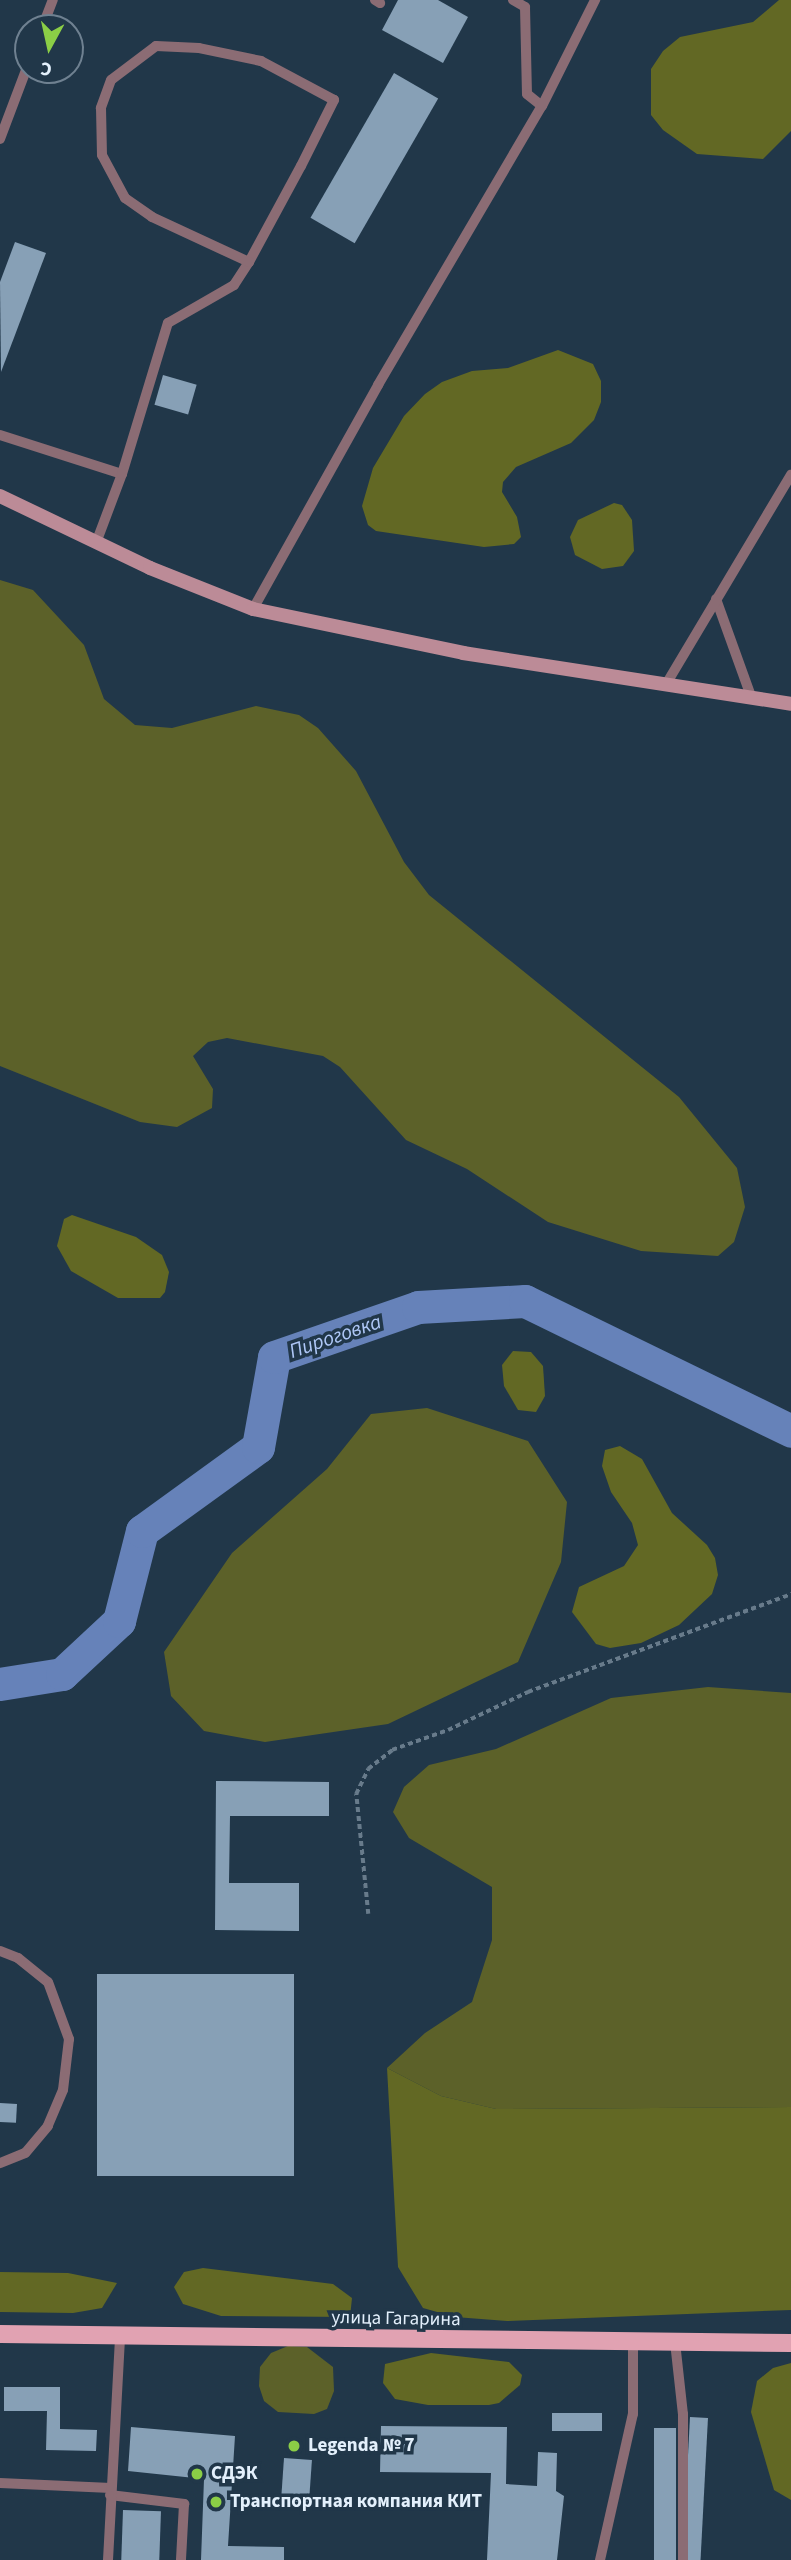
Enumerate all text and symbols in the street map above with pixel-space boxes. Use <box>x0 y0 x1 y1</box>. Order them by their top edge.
north arrow <box>14 14 84 84</box>
text: С <box>39 54 54 82</box>
water label: Пироговка <box>286 1308 384 1364</box>
street label: улица Гагарина <box>331 2306 461 2332</box>
place label: Legenda № 7 <box>308 2435 415 2457</box>
marker: Legenda № 7 <box>286 2438 302 2454</box>
place label: СДЭК <box>211 2463 258 2485</box>
marker: СДЭК <box>189 2466 205 2482</box>
place label: Транспортная компания КИТ <box>230 2491 482 2513</box>
marker: Транспортная компания КИТ <box>208 2494 224 2510</box>

